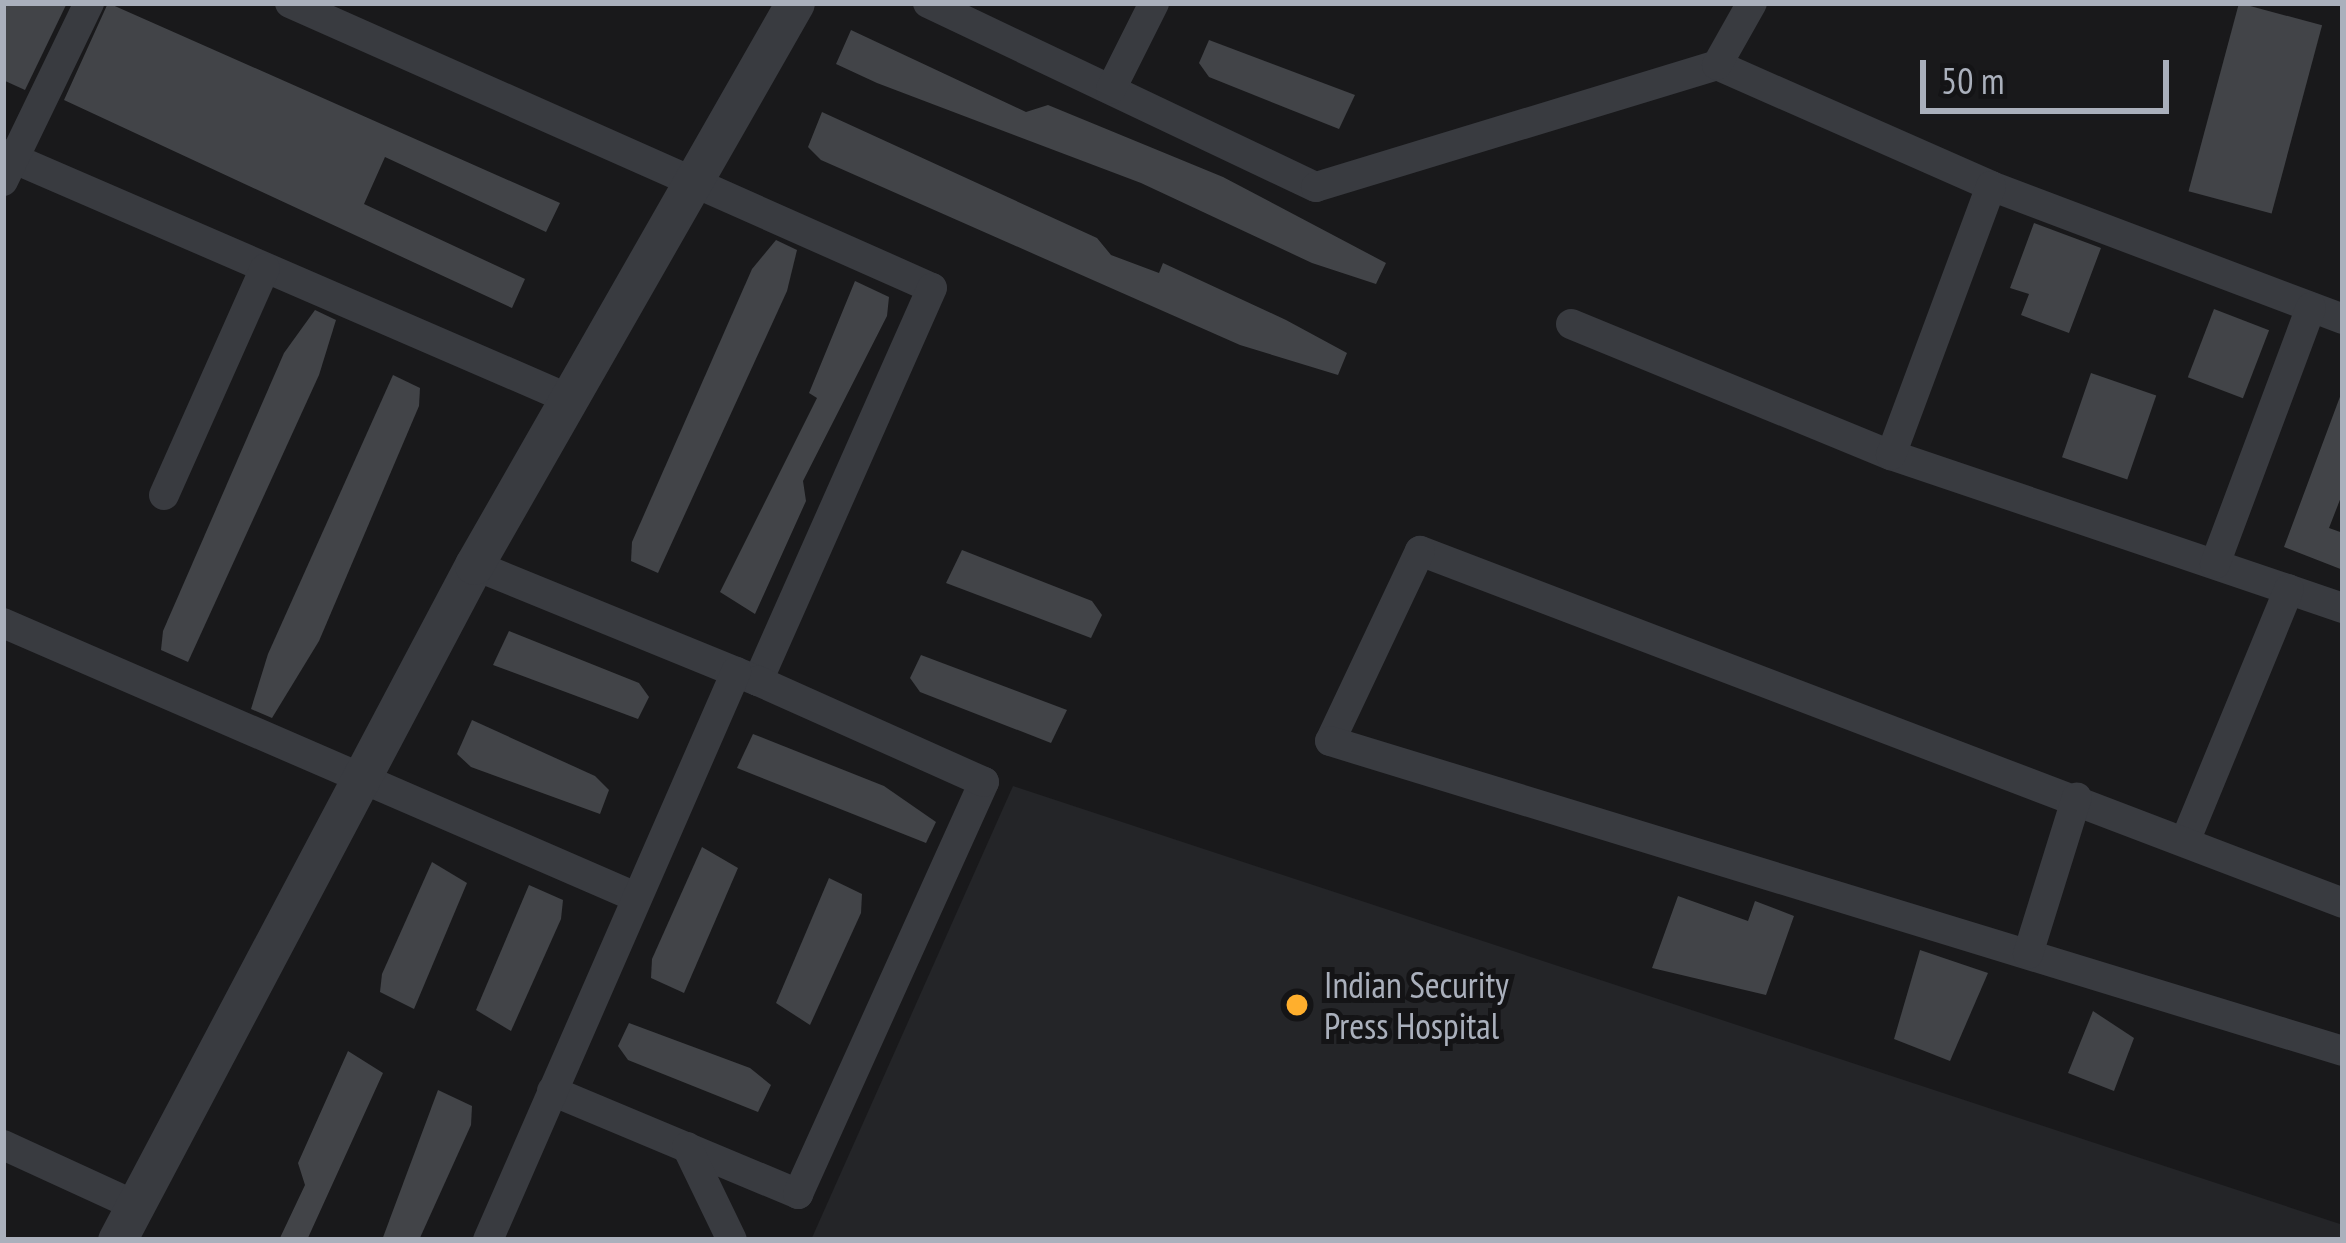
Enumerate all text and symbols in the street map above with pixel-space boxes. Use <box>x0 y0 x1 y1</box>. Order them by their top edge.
scale bar <box>1926 36 2175 110</box>
text: 50 m <box>1941 57 2004 104</box>
place label: Indian Security Press Hospital <box>1324 962 1509 1047</box>
marker: Indian Security Press Hospital <box>1281 989 1313 1021</box>

